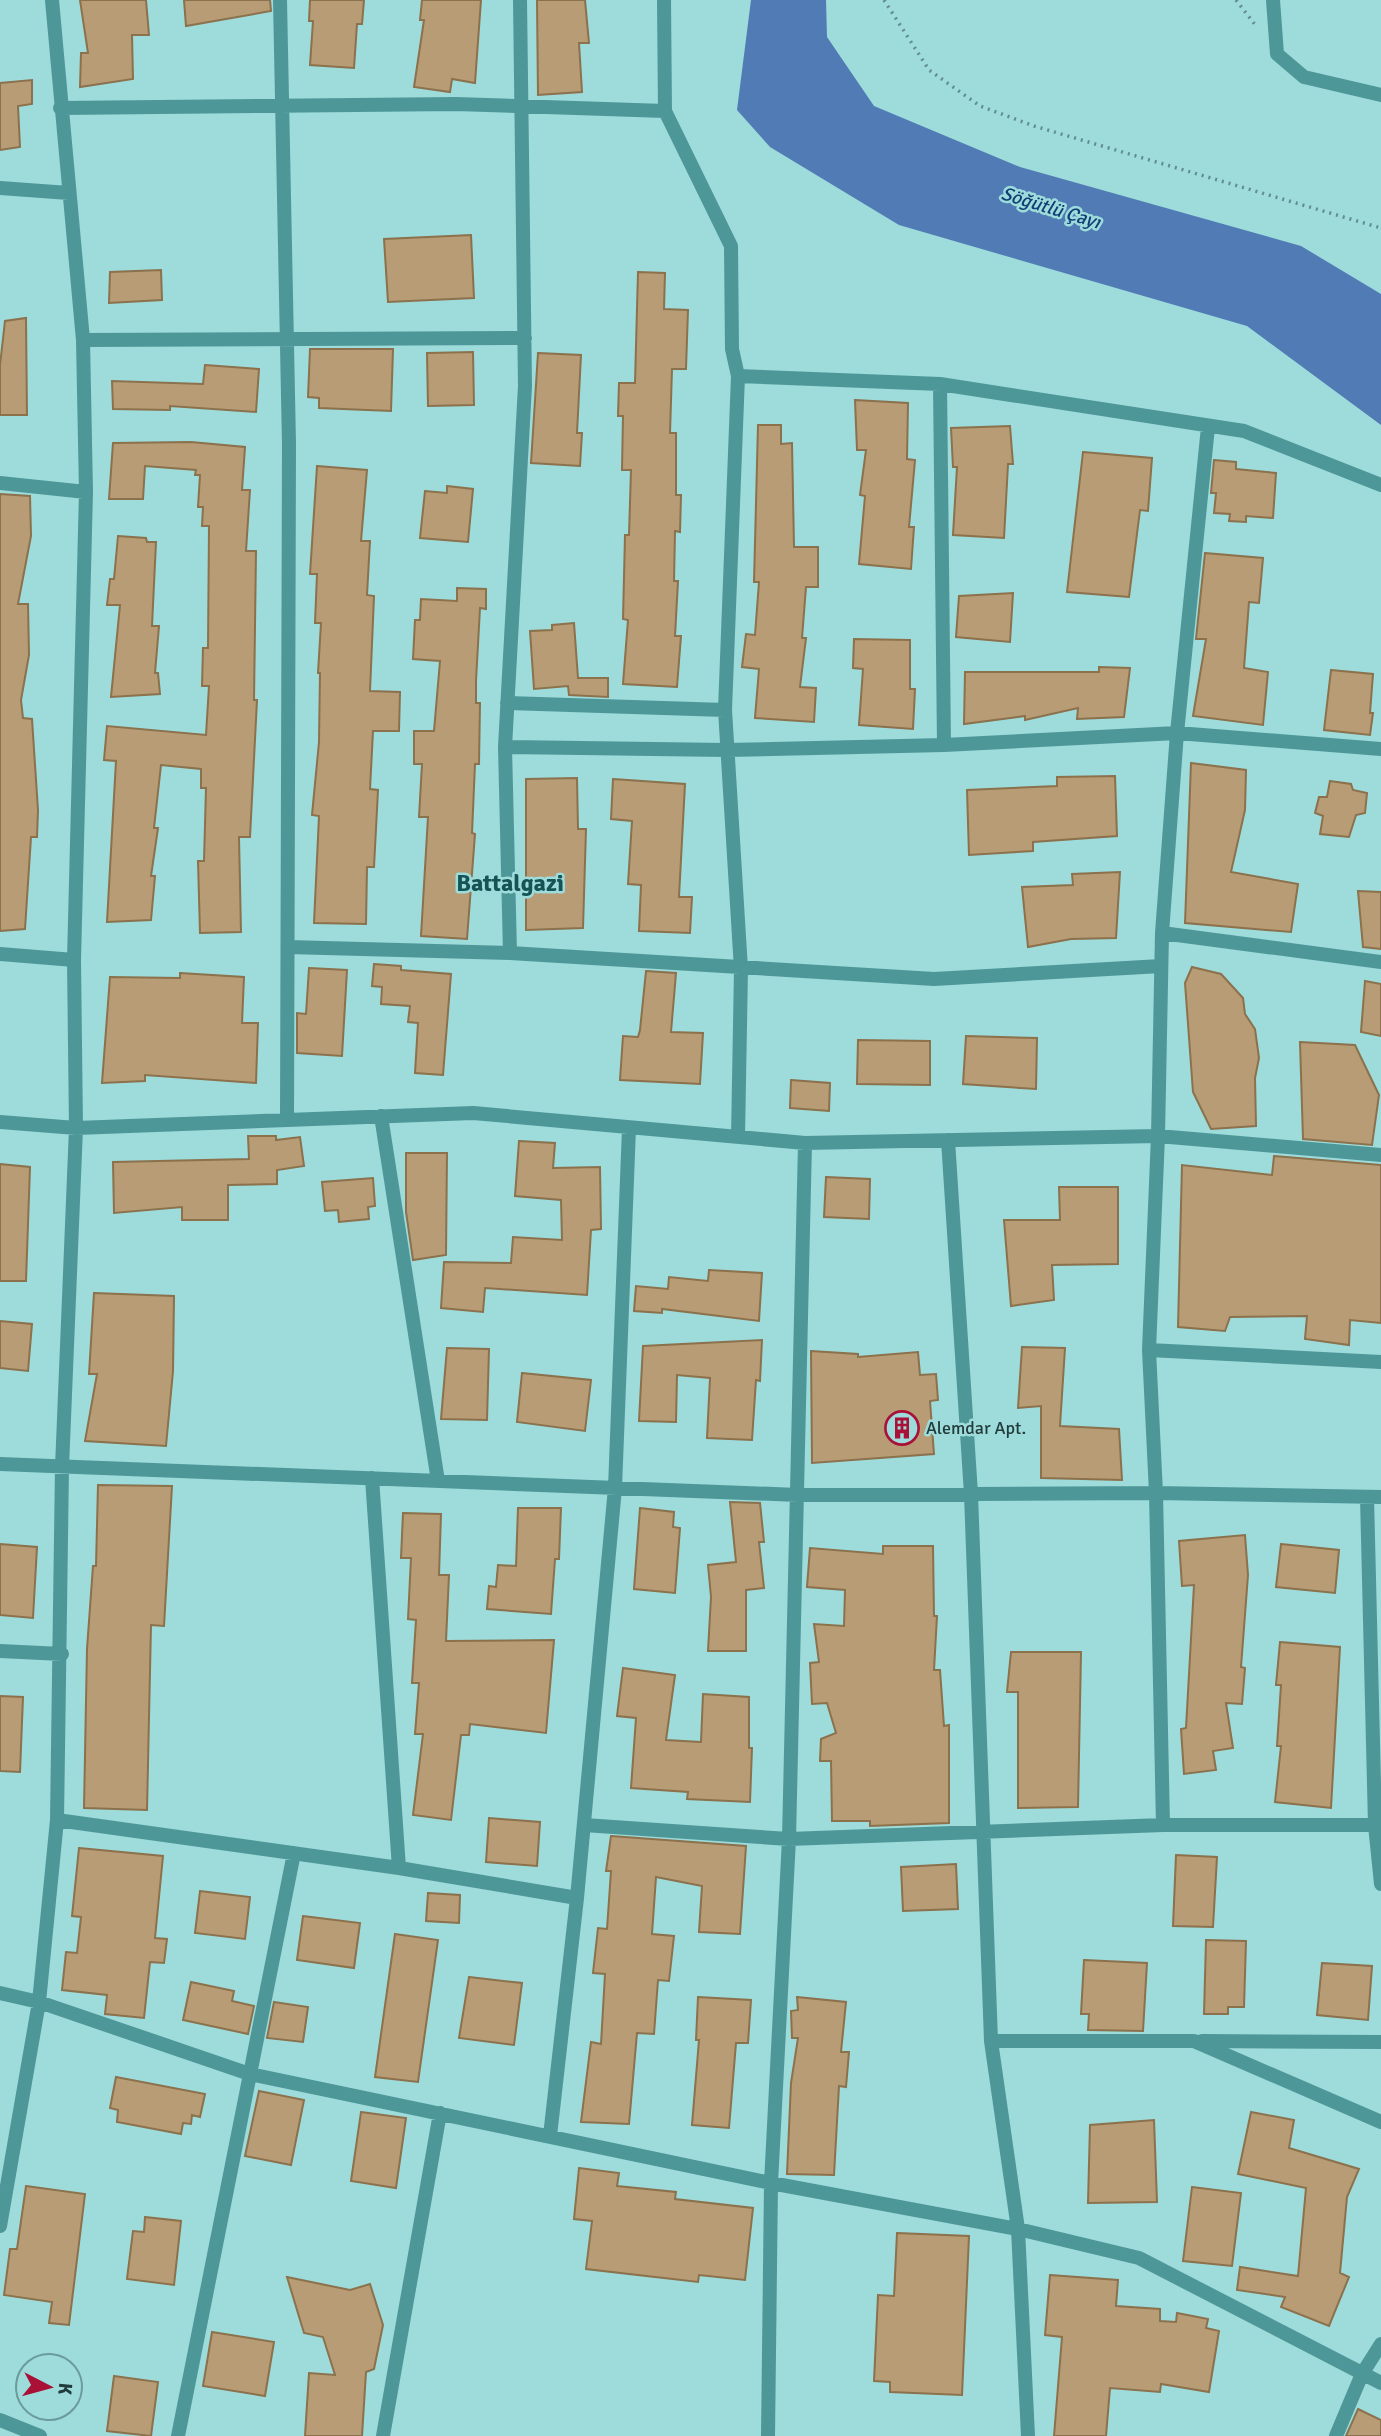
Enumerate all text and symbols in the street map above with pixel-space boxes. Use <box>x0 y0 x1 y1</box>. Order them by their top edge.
water label: Söğütlü Çayı <box>998 182 1104 235</box>
district label: Battalgazi <box>456 868 564 898</box>
building icon: Alemdar Apt. <box>883 1409 921 1447</box>
place label: Alemdar Apt. <box>926 1417 1026 1439</box>
north arrow <box>14 2352 84 2422</box>
text: K <box>52 2382 77 2396</box>

